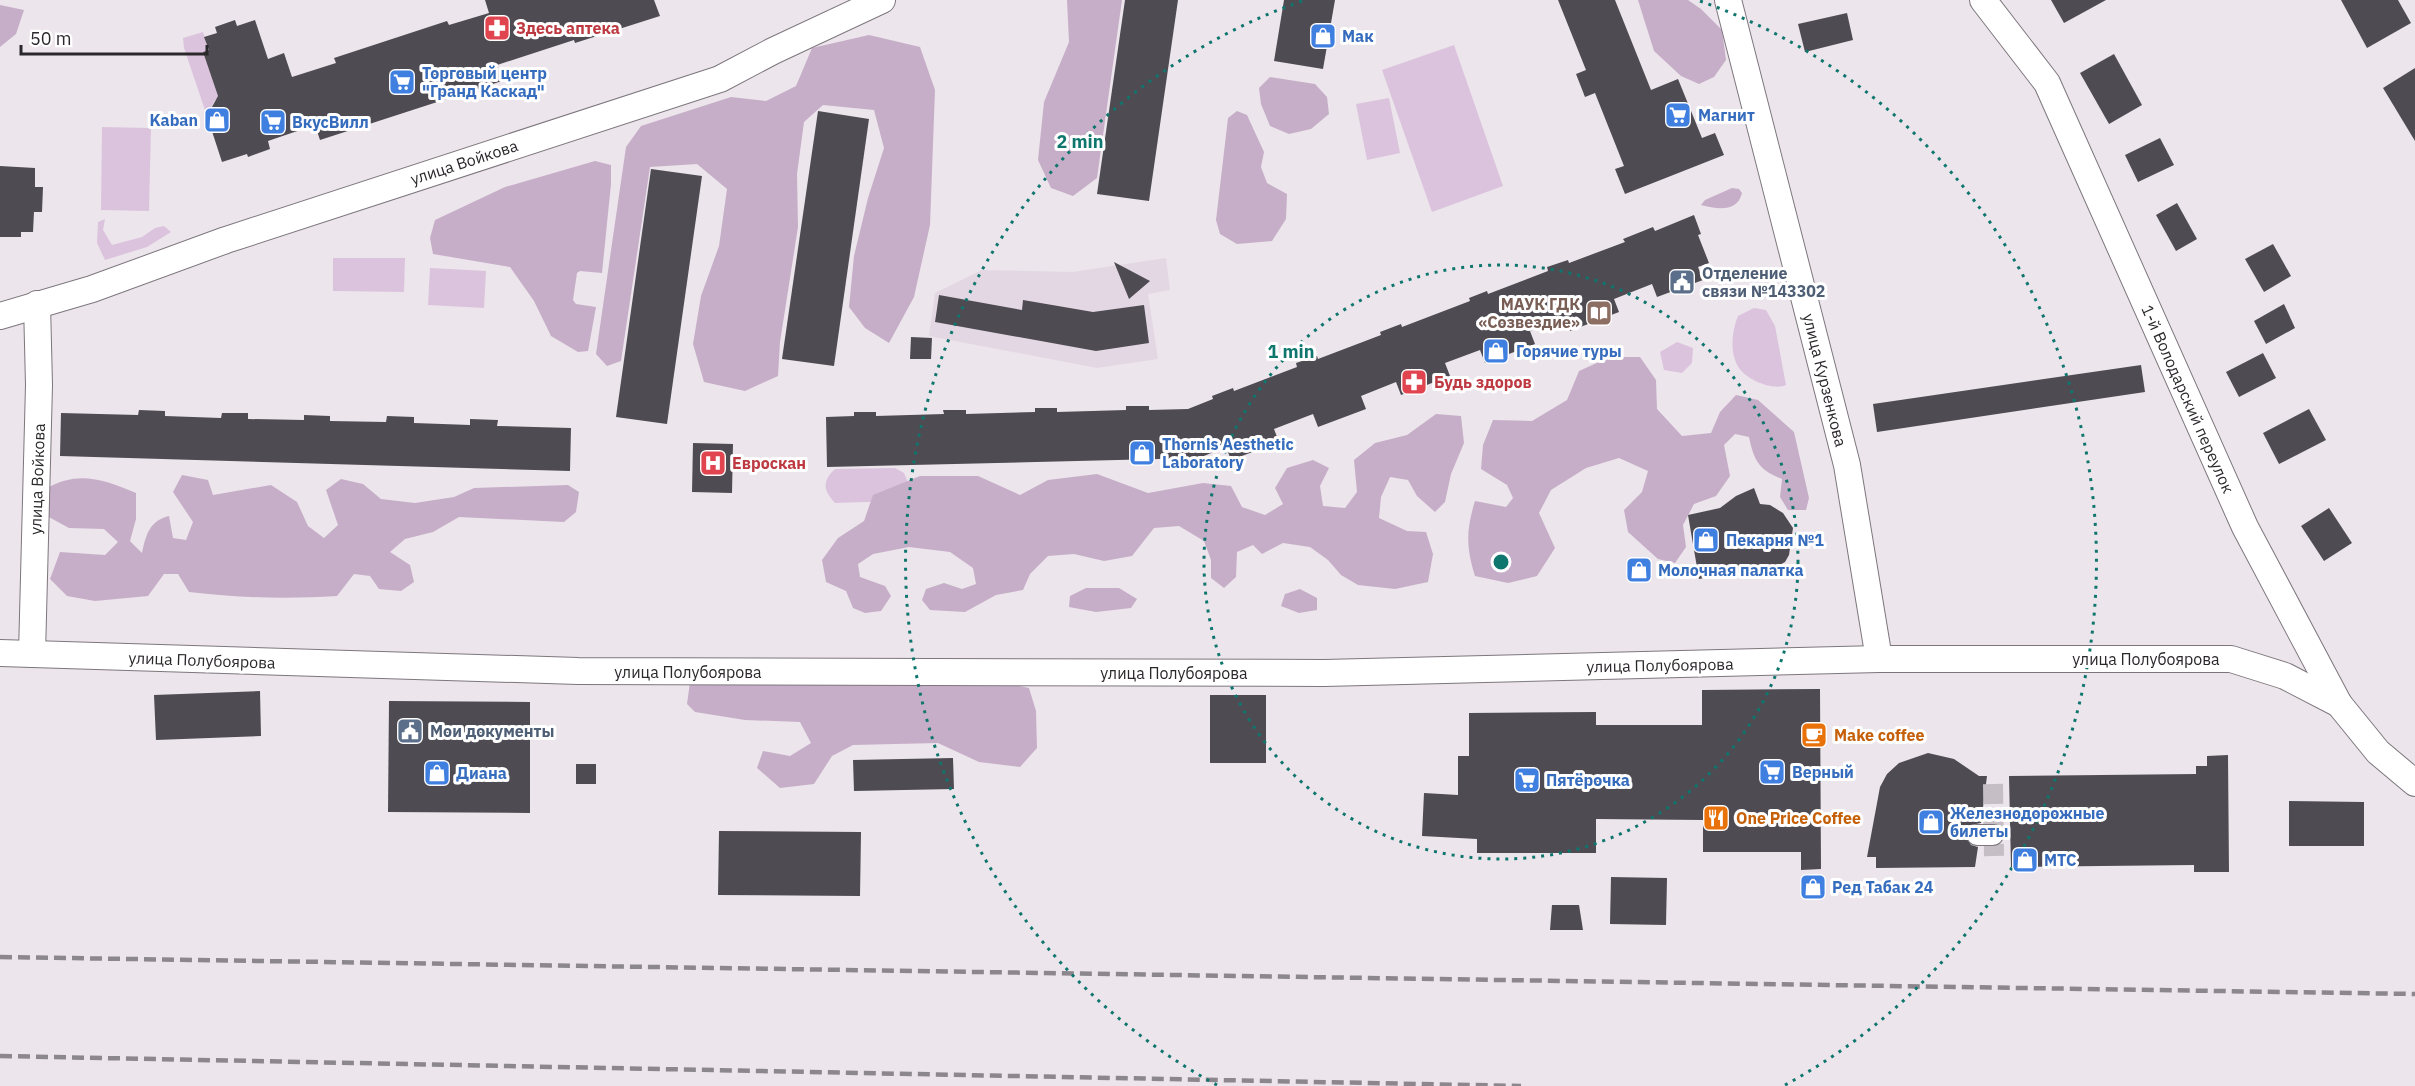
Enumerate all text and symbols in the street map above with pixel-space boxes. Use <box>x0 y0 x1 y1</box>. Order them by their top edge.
pharmacy icon: Здесь аптека <box>482 13 512 43</box>
scale bar <box>21 18 207 56</box>
place label: Здесь аптека <box>516 18 620 38</box>
shop icon: Мак <box>1308 21 1338 51</box>
place label: Мак <box>1342 26 1374 46</box>
text: 50 m <box>30 27 72 50</box>
place label: Торговый центр "Гранд Каскад" <box>422 63 547 101</box>
supermarket icon: Торговый центр "Гранд Каскад" <box>387 67 417 97</box>
supermarket icon: Магнит <box>1663 100 1693 130</box>
shop icon: Kaban <box>202 105 232 135</box>
place label: Магнит <box>1698 105 1755 125</box>
supermarket icon: ВкусВилл <box>258 107 288 137</box>
place label: Kaban <box>150 110 198 130</box>
place label: ВкусВилл <box>292 112 369 132</box>
text: 2 min <box>1056 130 1104 153</box>
street label: улица Войкова <box>408 135 521 189</box>
place label: Отделение связи №143302 <box>1702 263 1825 301</box>
public building icon: Отделение связи №143302 <box>1667 267 1697 297</box>
place label: МАУК ГДК «Созвездие» <box>1478 294 1580 332</box>
library icon: МАУК ГДК «Созвездие» <box>1584 298 1614 328</box>
street label: 1-й Володарский переулок <box>2137 302 2239 496</box>
street label: улица Курзенкова <box>1799 311 1851 449</box>
shop icon: Горячие туры <box>1481 336 1511 366</box>
text: 1 min <box>1267 340 1315 363</box>
place label: Горячие туры <box>1516 341 1622 361</box>
pharmacy icon: Будь здоров <box>1399 367 1429 397</box>
place label: Будь здоров <box>1434 372 1532 392</box>
street label: улица Войкова <box>25 422 49 535</box>
place label: Thornis Aesthetic Laboratory <box>1162 434 1294 472</box>
shop icon: Thornis Aesthetic Laboratory <box>1127 438 1157 468</box>
hospital icon: Евроскан <box>698 448 728 478</box>
place label: Евроскан <box>732 453 806 473</box>
shop icon: Пекарня №1 <box>1691 525 1721 555</box>
place label: Пекарня №1 <box>1726 530 1824 550</box>
centre of rings <box>1491 552 1511 572</box>
shop icon: Молочная палатка <box>1624 555 1654 585</box>
place label: Молочная палатка <box>1658 560 1804 580</box>
street label: улица Полубоярова <box>128 647 276 673</box>
street label: улица Полубоярова <box>2072 649 2220 669</box>
street label: улица Полубоярова <box>1586 654 1734 676</box>
street label: улица Полубоярова <box>614 662 762 682</box>
street label: улица Полубоярова <box>1100 663 1248 683</box>
public building icon: Мои документы <box>395 716 425 746</box>
cafe icon: Make coffee <box>1799 720 1829 750</box>
place label: Мои документы <box>430 721 554 741</box>
place label: Make coffee <box>1834 725 1924 745</box>
supermarket icon: Верный <box>1757 757 1787 787</box>
shop icon: Диана <box>422 758 452 788</box>
place label: Верный <box>1792 762 1854 782</box>
place label: Диана <box>456 763 507 783</box>
supermarket icon: Пятёрочка <box>1512 765 1542 795</box>
place label: Пятёрочка <box>1546 770 1630 790</box>
restaurant icon: One Price Coffee <box>1701 803 1731 833</box>
place label: Железнодорожные билеты <box>1950 803 2105 841</box>
shop icon: Железнодорожные билеты <box>1916 807 1946 837</box>
place label: One Price Coffee <box>1736 808 1861 828</box>
shop icon: МТС <box>2010 845 2040 875</box>
place label: МТС <box>2044 850 2076 870</box>
shop icon: Ред Табак 24 <box>1798 872 1828 902</box>
place label: Ред Табак 24 <box>1832 877 1934 897</box>

